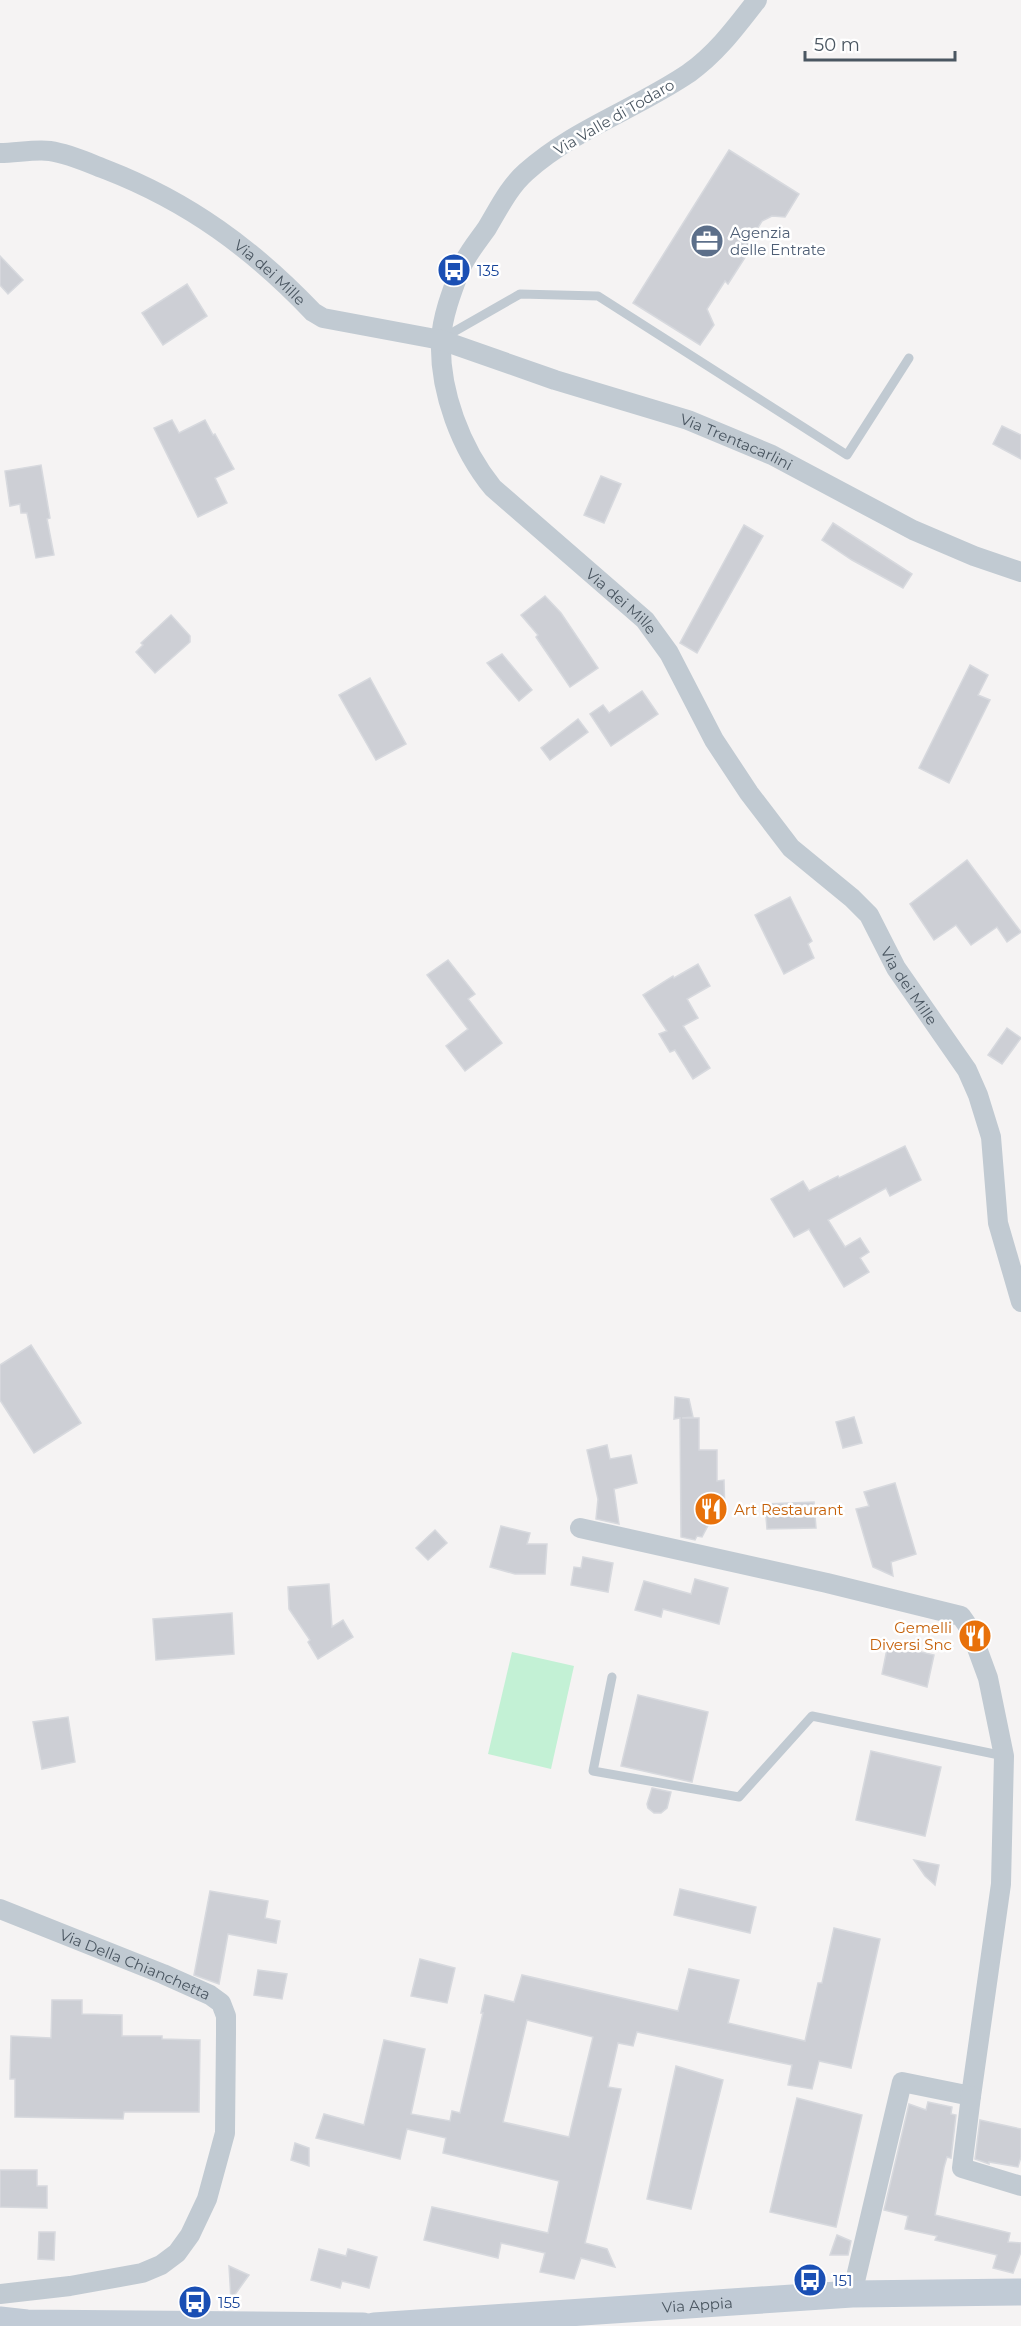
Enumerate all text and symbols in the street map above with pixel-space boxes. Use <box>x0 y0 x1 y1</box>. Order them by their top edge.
scale bar <box>805 24 955 62</box>
text: 50 m <box>814 34 860 56</box>
street label: Via Valle di Todaro <box>550 75 678 159</box>
office icon: Agenzia delle Entrate <box>689 223 725 259</box>
place label: Agenzia delle Entrate <box>730 223 826 259</box>
street label: Via dei Mille <box>231 235 310 309</box>
bus stop icon: 135 <box>436 252 472 288</box>
place label: 135 <box>477 261 499 280</box>
street label: Via Trentacarlini <box>678 409 796 474</box>
street label: Via dei Mille <box>582 564 661 638</box>
street label: Via dei Mille <box>877 943 942 1028</box>
restaurant icon: Art Restaurant <box>693 1491 729 1527</box>
place label: Art Restaurant <box>734 1500 843 1519</box>
place label: Gemelli Diversi Snc <box>870 1618 952 1654</box>
restaurant icon: Gemelli Diversi Snc <box>957 1618 993 1654</box>
street label: Via Della Chianchetta <box>57 1924 214 2004</box>
bus stop icon: 151 <box>792 2262 828 2298</box>
place label: 151 <box>833 2271 852 2290</box>
bus stop icon: 155 <box>177 2284 213 2320</box>
place label: 155 <box>218 2293 240 2312</box>
street label: Via Appia <box>661 2293 733 2316</box>

